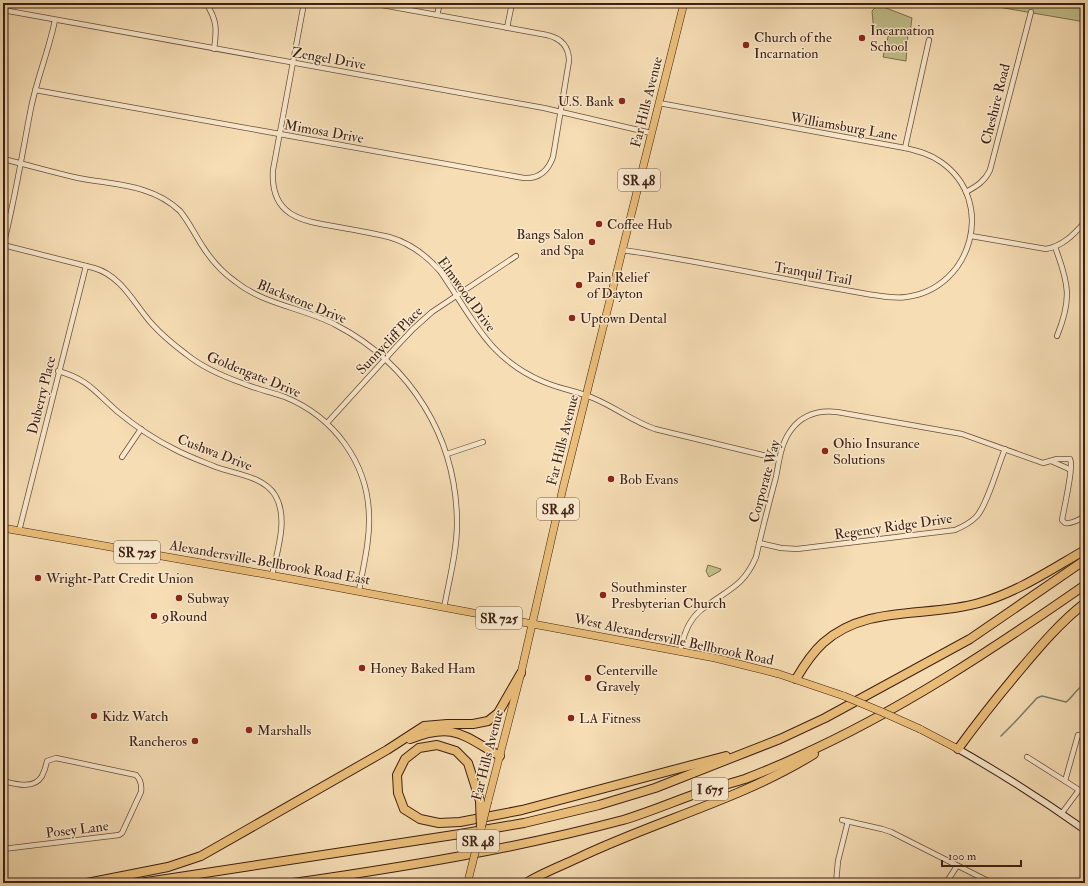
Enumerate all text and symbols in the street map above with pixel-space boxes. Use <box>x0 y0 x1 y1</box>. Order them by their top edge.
place label: Incarnation School <box>870 22 935 55</box>
place label: Church of the Incarnation <box>754 29 832 62</box>
marker: Incarnation School <box>857 33 867 43</box>
marker: Church of the Incarnation <box>741 40 751 50</box>
street label: Zengel Drive <box>291 44 367 73</box>
street label: Far Hills Avenue <box>627 55 666 149</box>
street label: Cheshire Road <box>977 62 1014 146</box>
place label: U.S. Bank <box>558 93 614 110</box>
marker: U.S. Bank <box>617 96 627 106</box>
street label: Williamsburg Lane <box>788 109 899 144</box>
street label: Mimosa Drive <box>283 116 365 147</box>
road number: SR 48 <box>618 169 660 191</box>
place label: Coffee Hub <box>607 216 672 233</box>
marker: Coffee Hub <box>594 219 604 229</box>
place label: Bangs Salon and Spa <box>516 226 584 260</box>
marker: Bangs Salon and Spa <box>587 237 597 247</box>
street label: Elmwood Drive <box>434 254 499 335</box>
street label: Tranquil Trail <box>773 258 854 289</box>
place label: Pain Relief of Dayton <box>587 269 650 303</box>
street label: Blackstone Drive <box>255 276 349 327</box>
marker: Pain Relief of Dayton <box>574 280 584 290</box>
street label: Sunnycliff Place <box>353 303 427 379</box>
place label: Uptown Dental <box>580 310 667 328</box>
marker: Uptown Dental <box>567 313 577 323</box>
street label: Goldengate Drive <box>204 348 303 401</box>
street label: Duberry Place <box>24 354 60 436</box>
street label: Far Hills Avenue <box>543 393 582 487</box>
street label: Cushwa Drive <box>175 430 255 475</box>
place label: Ohio Insurance Solutions <box>833 435 920 468</box>
street label: Corporate Way <box>745 437 785 525</box>
marker: Ohio Insurance Solutions <box>820 446 830 456</box>
place label: Bob Evans <box>619 471 678 488</box>
marker: Bob Evans <box>606 474 616 484</box>
road number: SR 48 <box>537 498 579 520</box>
street label: Regency Ridge Drive <box>833 510 953 544</box>
street label: Alexandersville-Bellbrook Road East <box>167 536 372 589</box>
road number: SR 725 <box>114 541 160 563</box>
place label: Wright-Patt Credit Union <box>45 570 194 587</box>
marker: Wright-Patt Credit Union <box>33 573 43 583</box>
place label: Southminster Presbyterian Church <box>611 579 727 613</box>
place label: Subway <box>187 590 230 608</box>
marker: Southminster Presbyterian Church <box>598 590 608 600</box>
marker: Subway <box>174 593 184 603</box>
road number: SR 725 <box>476 607 522 629</box>
place label: 9Round <box>161 608 207 625</box>
street label: West Alexandersville Bellbrook Road <box>572 610 775 669</box>
marker: 9Round <box>149 611 159 621</box>
place label: Honey Baked Ham <box>370 660 476 678</box>
place label: Centerville Gravely <box>596 662 658 696</box>
marker: Honey Baked Ham <box>357 663 367 673</box>
marker: Centerville Gravely <box>583 673 593 683</box>
place label: Kidz Watch <box>102 708 169 725</box>
street label: Far Hills Avenue <box>468 708 507 802</box>
place label: LA Fitness <box>579 710 641 727</box>
marker: Kidz Watch <box>89 711 99 721</box>
marker: LA Fitness <box>566 713 576 723</box>
place label: Marshalls <box>257 722 311 739</box>
marker: Marshalls <box>244 725 254 735</box>
place label: Rancheros <box>128 733 187 750</box>
marker: Rancheros <box>190 736 200 746</box>
road number: I 675 <box>692 778 728 800</box>
street label: Posey Lane <box>45 817 110 843</box>
road number: SR 48 <box>457 830 499 852</box>
scale bar <box>942 842 1021 868</box>
text: 100 m <box>948 849 977 864</box>

